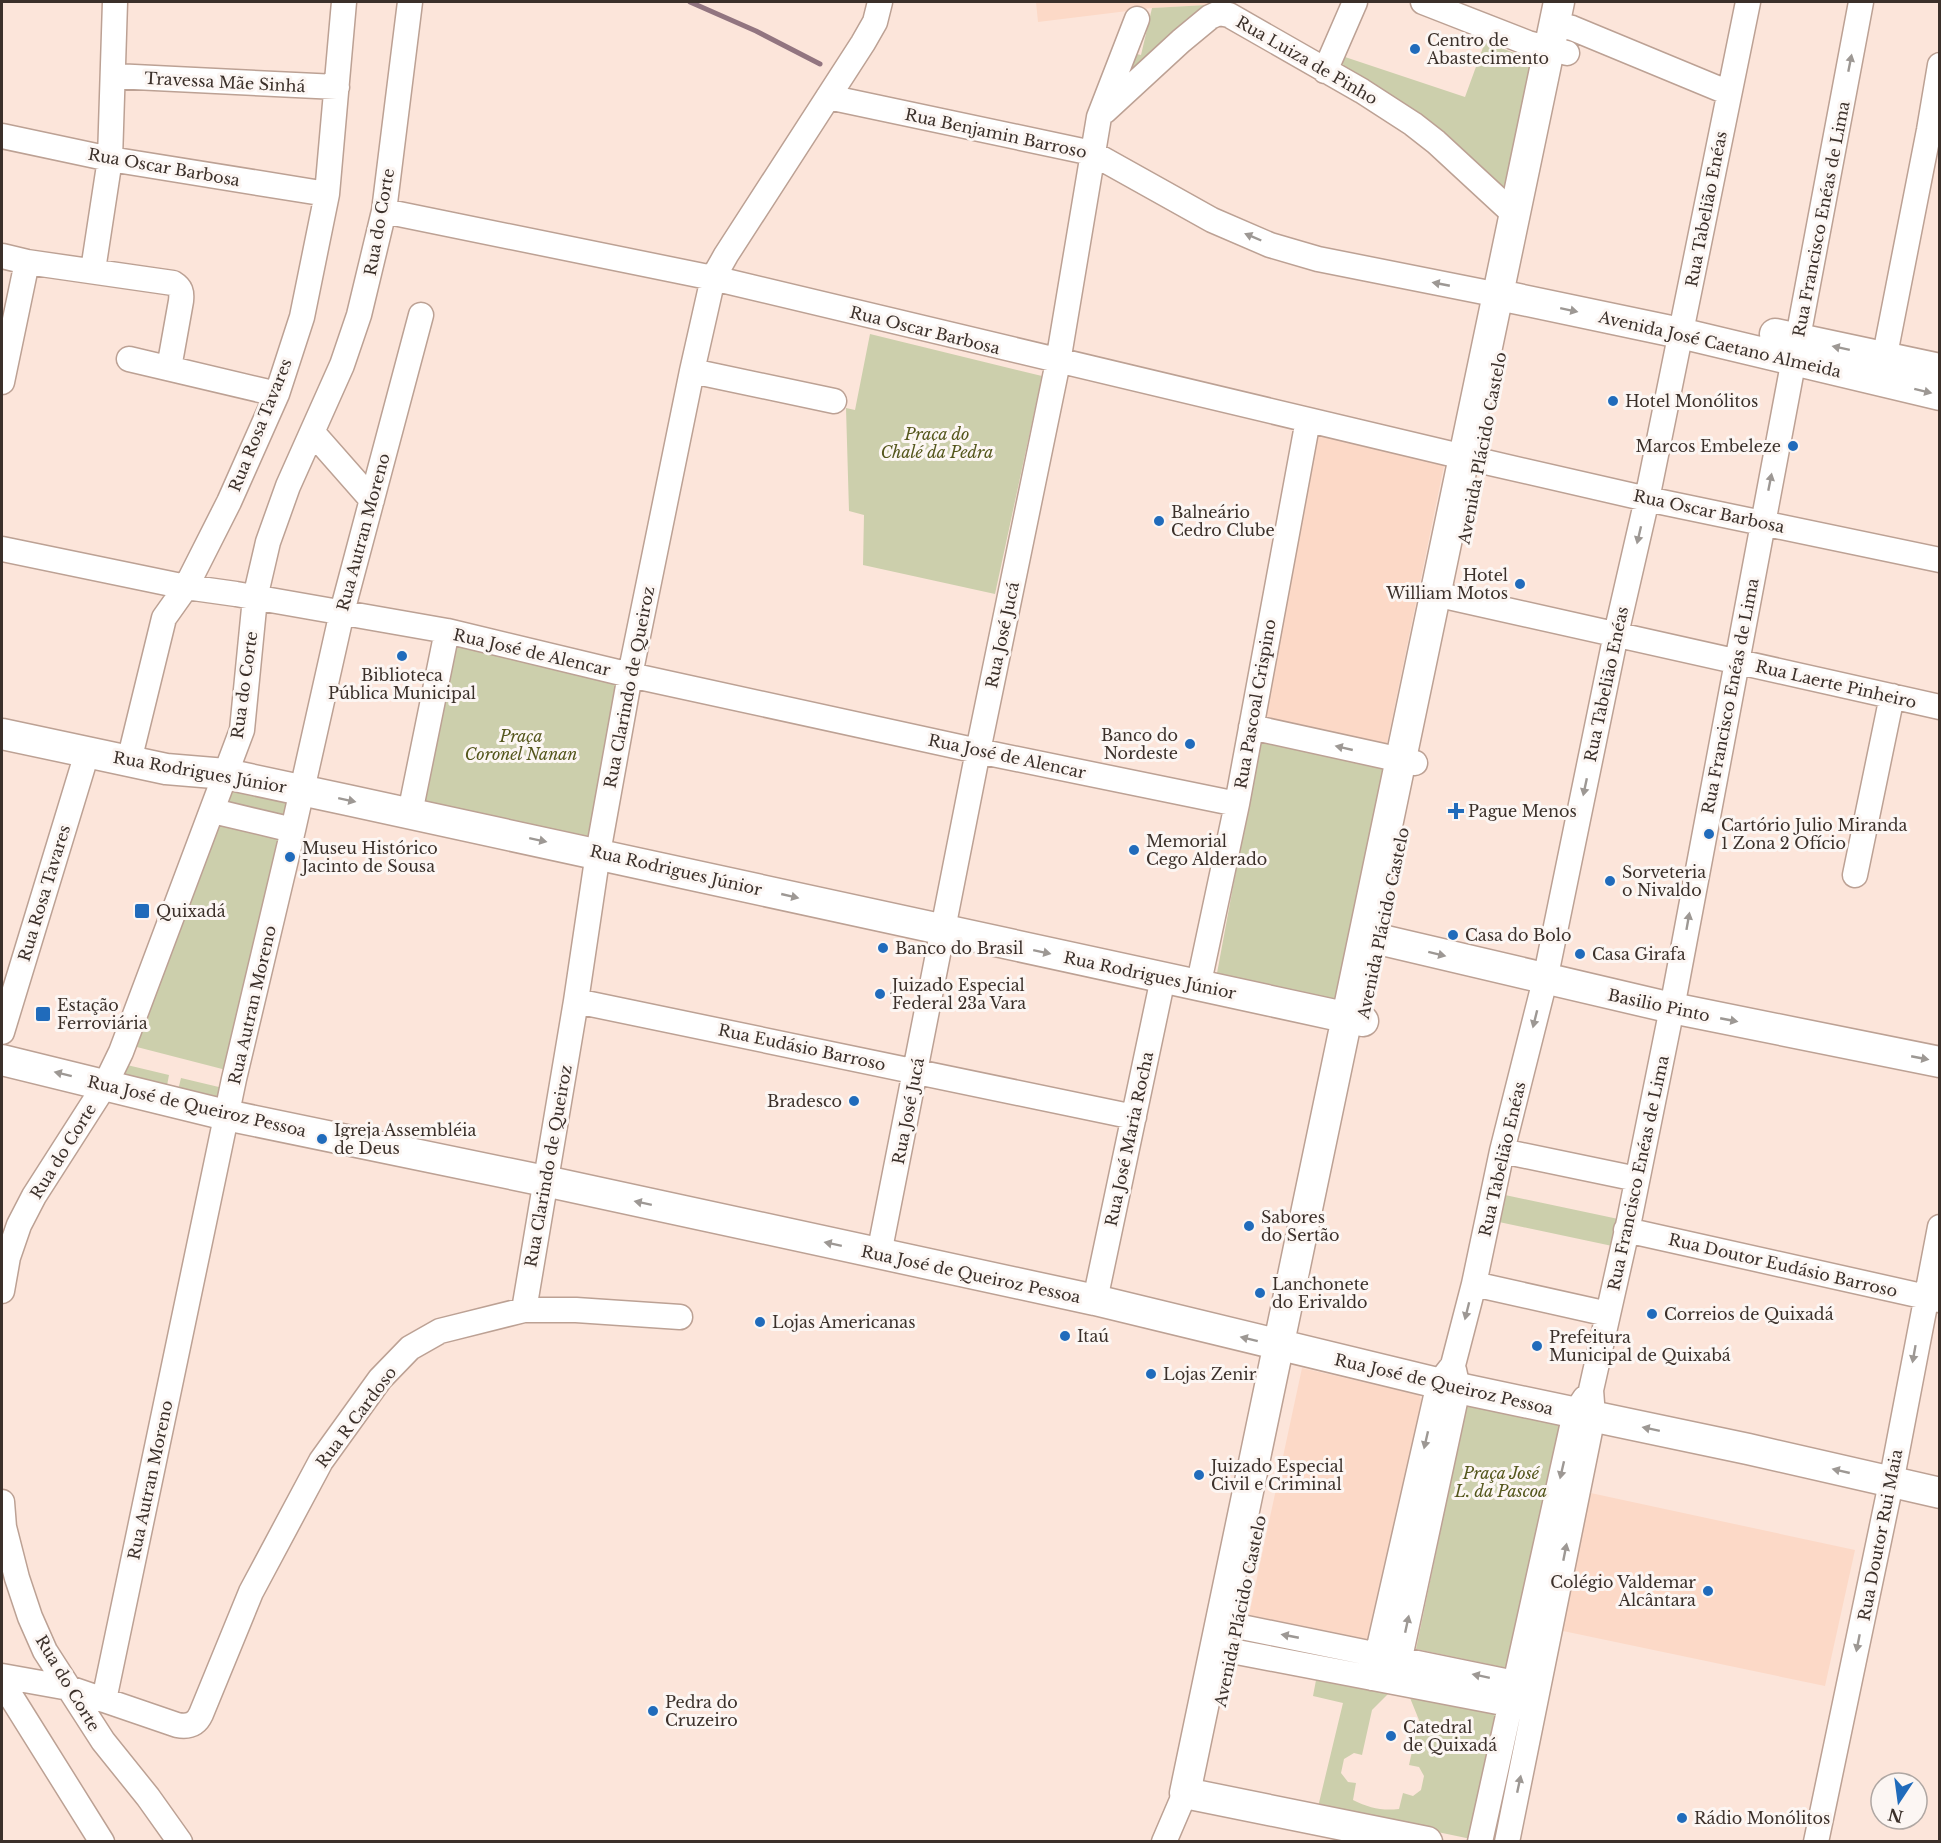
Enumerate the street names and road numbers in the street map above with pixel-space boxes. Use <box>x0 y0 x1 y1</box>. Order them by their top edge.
street label: Rua Luiza de Pinho <box>1233 11 1381 109</box>
street label: Travessa Mãe Sinhá <box>144 68 306 96</box>
street label: Rua Francisco Enéas de Lima <box>1788 99 1854 339</box>
street label: Rua Benjamin Barroso <box>903 104 1089 162</box>
street label: Rua Tabelião Enéas <box>1681 129 1731 289</box>
street label: Rua Oscar Barbosa <box>86 144 242 190</box>
street label: Rua do Corte <box>360 167 398 277</box>
street label: Rua Oscar Barbosa <box>848 302 1002 358</box>
street label: Avenida José Caetano Almeida <box>1596 306 1843 382</box>
street label: Avenida Plácido Castelo <box>1453 350 1510 547</box>
street label: Rua Rosa Tavares <box>224 356 296 494</box>
street label: Rua Autran Moreno <box>332 451 394 613</box>
street label: Rua Oscar Barbosa <box>1632 485 1787 537</box>
street label: Rua Francisco Enéas de Lima <box>1697 576 1763 816</box>
street label: Rua José Jucá <box>981 580 1023 690</box>
street label: Rua Clarindo de Queiroz <box>600 584 658 790</box>
street label: Rua Tabelião Enéas <box>1580 604 1632 764</box>
street label: Rua Pascoal Crispino <box>1230 617 1280 791</box>
street label: Rua José de Alencar <box>451 624 613 680</box>
street label: Rua do Corte <box>227 630 261 740</box>
street label: Rua Laerte Pinheiro <box>1753 656 1919 712</box>
street label: Rua José de Alencar <box>926 730 1088 783</box>
street label: Rua Rodrigues Júnior <box>112 747 289 797</box>
street label: Rua Rosa Tavares <box>14 822 74 964</box>
street label: Avenida Plácido Castelo <box>1353 825 1413 1022</box>
street label: Rua Rodrigues Júnior <box>588 840 764 900</box>
street label: Rua Autran Moreno <box>224 924 280 1086</box>
street label: Rua Rodrigues Júnior <box>1062 947 1239 1003</box>
street label: Basilio Pinto <box>1606 984 1712 1026</box>
street label: Rua Eudásio Barroso <box>716 1019 888 1075</box>
street label: Rua José Maria Rocha <box>1101 1050 1157 1228</box>
street label: Rua Francisco Enéas de Lima <box>1603 1053 1673 1292</box>
street label: Rua José Jucá <box>888 1056 928 1166</box>
street label: Rua Clarindo de Queiroz <box>520 1063 576 1269</box>
street label: Rua José de Queiroz Pessoa <box>86 1071 308 1141</box>
street label: Rua Tabelião Enéas <box>1474 1080 1530 1238</box>
street label: Rua do Corte <box>26 1100 100 1202</box>
street label: Rua Doutor Eudásio Barroso <box>1667 1229 1899 1301</box>
street label: Rua José de Queiroz Pessoa <box>859 1241 1083 1307</box>
street label: Rua José de Queiroz Pessoa <box>1333 1349 1555 1419</box>
street label: Rua R Cardoso <box>311 1362 401 1472</box>
street label: Rua Autran Moreno <box>123 1398 177 1562</box>
street label: Rua Doutor Rui Maia <box>1854 1447 1906 1622</box>
street label: Avenida Plácido Castelo <box>1210 1513 1270 1710</box>
street label: Rua do Corte <box>31 1631 105 1735</box>

